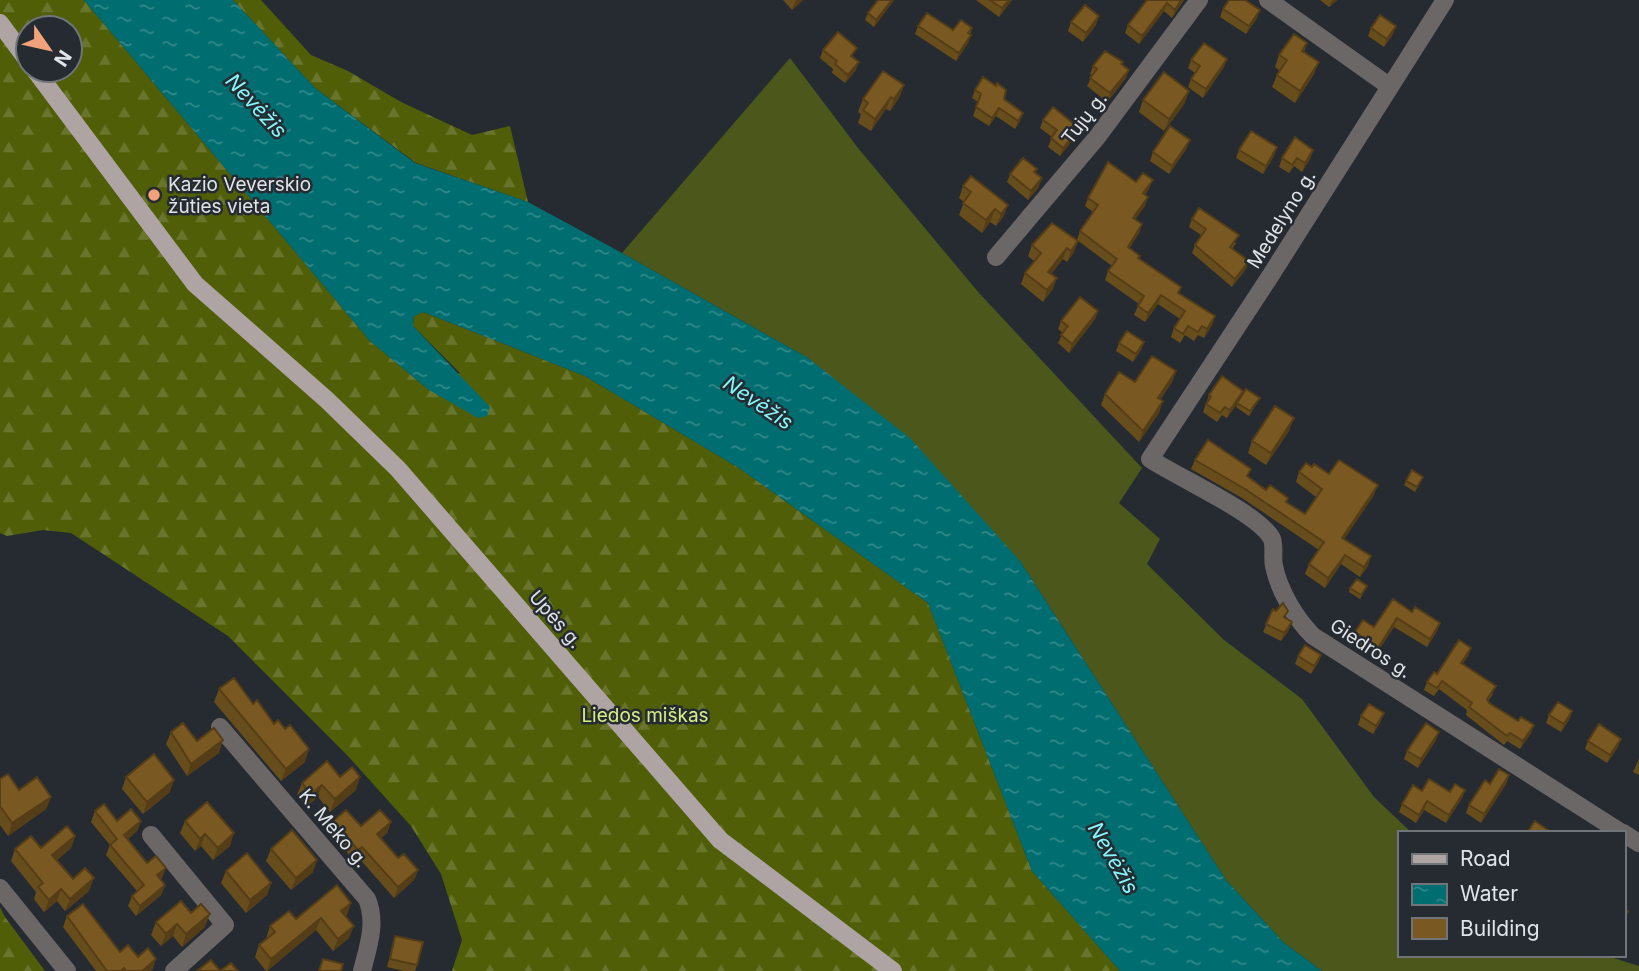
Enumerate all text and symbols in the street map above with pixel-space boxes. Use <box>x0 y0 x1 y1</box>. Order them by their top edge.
north arrow <box>14 14 84 84</box>
text: N <box>49 46 76 71</box>
water label: Nevėžis <box>220 68 292 143</box>
street label: Tujų g. <box>1057 87 1112 149</box>
street label: Medelyno g. <box>1242 166 1321 273</box>
place label: Kazio Veverskio žūties vieta <box>168 173 311 218</box>
marker: Kazio Veverskio žūties vieta <box>146 187 162 203</box>
water label: Nevėžis <box>719 370 798 435</box>
street label: Upės g. <box>524 586 587 653</box>
street label: Giedros g. <box>1326 614 1416 683</box>
park label: Liedos miškas <box>581 704 709 727</box>
street label: K. Meko g. <box>294 784 373 872</box>
water label: Nevėžis <box>1083 818 1144 898</box>
legend <box>1398 831 1625 957</box>
text: Road <box>1460 846 1511 871</box>
text: Water <box>1460 881 1518 906</box>
text: Building <box>1460 916 1540 941</box>

